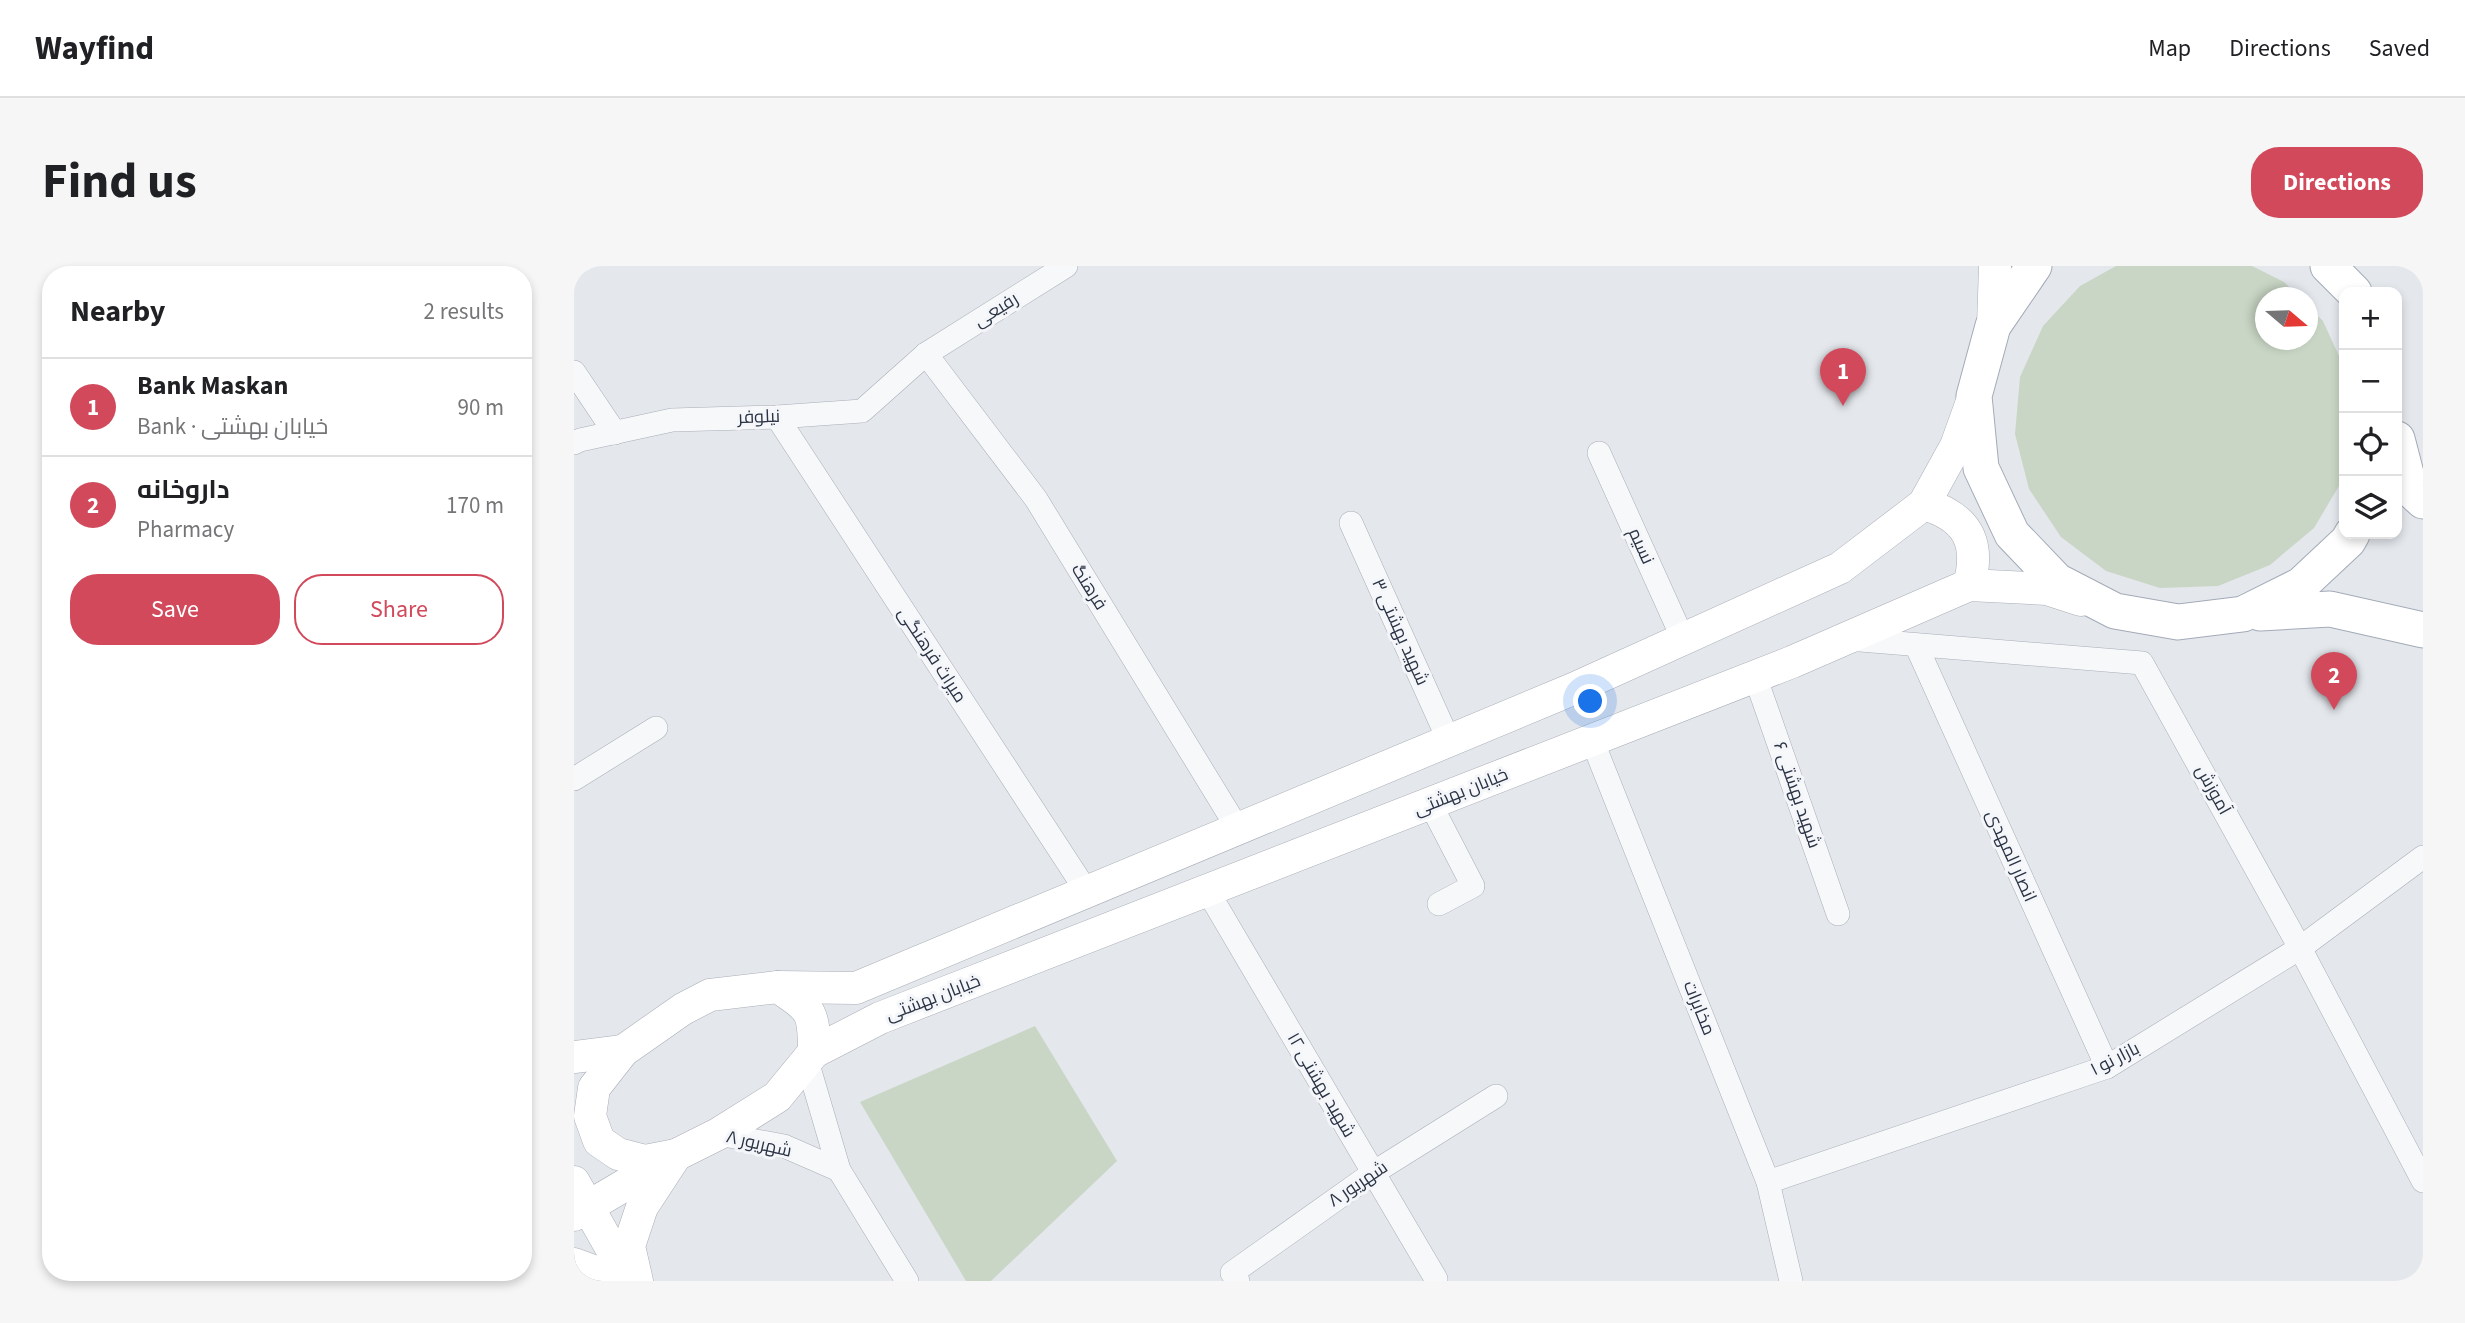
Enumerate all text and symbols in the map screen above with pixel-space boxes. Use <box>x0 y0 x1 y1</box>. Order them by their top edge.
text: Wayfind <box>35 25 154 72</box>
text: Map <box>2148 31 2191 66</box>
text: Directions <box>2229 31 2331 66</box>
text: Saved <box>2369 31 2430 66</box>
text: Find us <box>42 147 197 217</box>
button: Directions <box>2251 147 2423 218</box>
street label: رفیعی <box>969 287 1023 333</box>
north arrow <box>2255 287 2318 350</box>
map controls <box>2339 287 2402 539</box>
button: + <box>2339 287 2402 350</box>
text: Nearby <box>70 290 165 333</box>
text: 2 results <box>424 295 504 328</box>
pin: 1 <box>1820 348 1866 406</box>
button: − <box>2339 350 2402 413</box>
text: Bank Maskan <box>137 367 288 404</box>
text: 1 <box>87 391 99 424</box>
text: 90 m <box>457 391 504 424</box>
street label: نیلوفر <box>736 404 781 430</box>
text: Bank · خیابان بهشتی <box>137 410 328 443</box>
button: locate <box>2339 413 2402 476</box>
text: داروخانه <box>137 471 230 508</box>
button: layers <box>2339 476 2402 539</box>
text: 2 <box>87 489 99 522</box>
text: 170 m <box>446 489 504 522</box>
text: Pharmacy <box>137 513 234 546</box>
street label: نسیم <box>1622 524 1660 568</box>
street label: فرهنگ <box>1065 559 1113 615</box>
button: Save <box>70 574 280 645</box>
button: Share <box>294 574 504 645</box>
street label: شهید بهشتی ۳ <box>1365 575 1435 689</box>
street label: میراث فرهنگی <box>892 602 972 708</box>
pin: 2 <box>2311 652 2357 710</box>
your location <box>1573 684 1607 718</box>
street label: شهید بهشتی ۶ <box>1767 739 1827 851</box>
street label: آموزش <box>2189 761 2237 820</box>
street label: خیابان بهشتی <box>1410 762 1512 822</box>
street label: انصار المهدی <box>1980 806 2042 906</box>
street label: خیابان بهشتی <box>882 968 984 1028</box>
street label: مخابرات <box>1677 977 1721 1039</box>
street label: شهید بهشتی ۱۲ <box>1281 1028 1361 1142</box>
street label: بازار نو ۱ <box>2086 1036 2144 1082</box>
street label: ۸ شهریور <box>724 1124 794 1164</box>
street label: ۸ شهریور <box>1323 1155 1393 1213</box>

